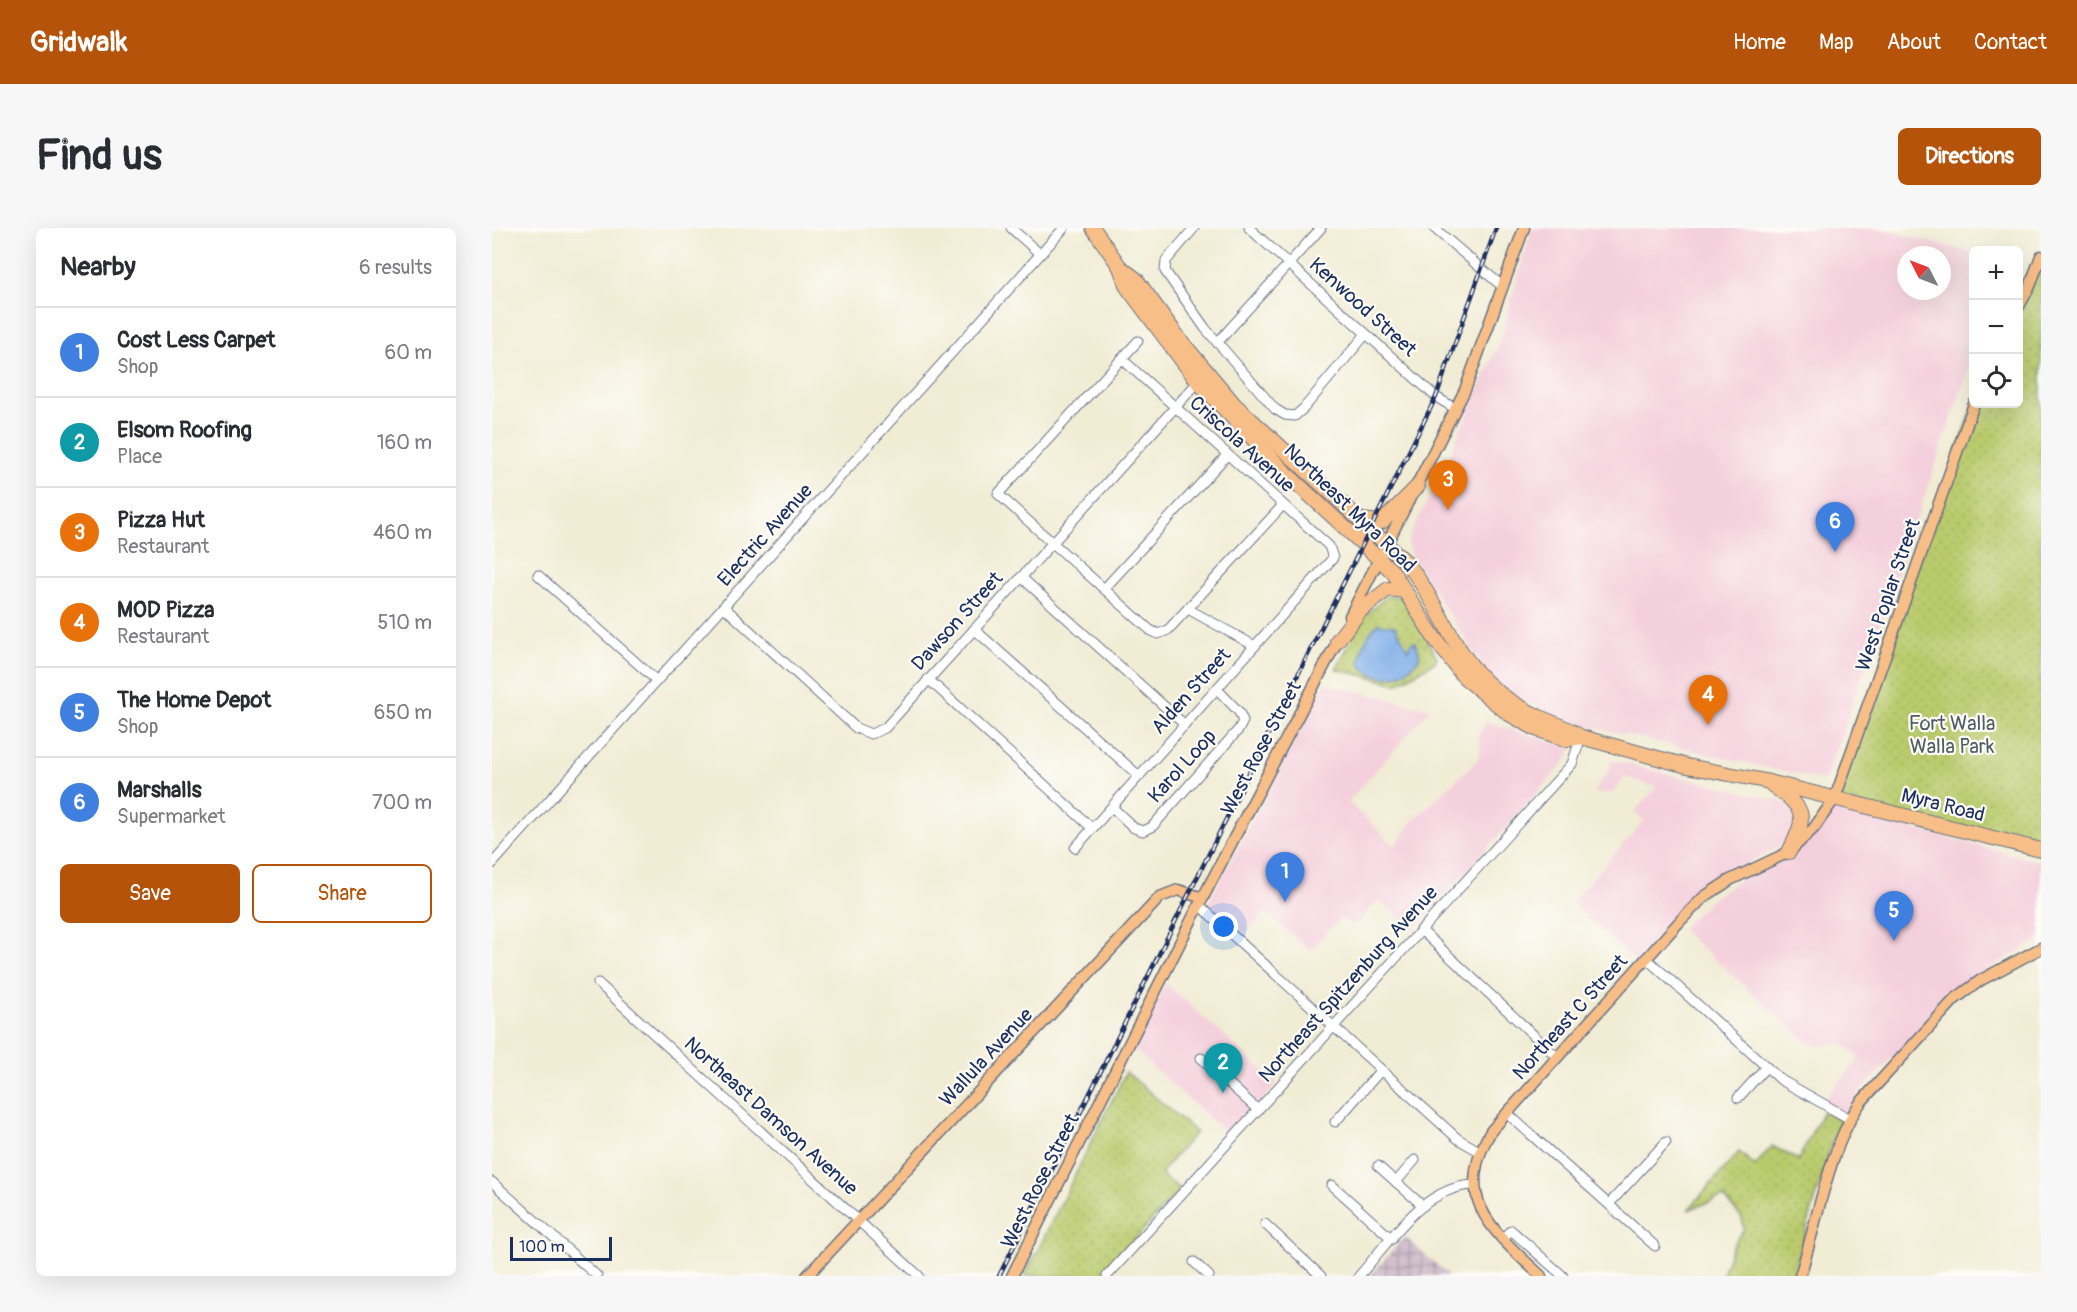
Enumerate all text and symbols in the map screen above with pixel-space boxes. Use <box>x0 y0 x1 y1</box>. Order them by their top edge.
text: Gridwalk <box>30 25 128 60</box>
text: Home <box>1733 29 1786 56</box>
text: Map <box>1819 29 1854 56</box>
text: About <box>1887 29 1941 56</box>
text: Contact <box>1974 29 2047 56</box>
button: Directions <box>1898 128 2041 185</box>
text: Find us <box>36 130 162 182</box>
north arrow <box>1897 246 1951 300</box>
map controls <box>1969 246 2023 408</box>
button: + <box>1969 246 2023 300</box>
text: Nearby <box>60 251 136 283</box>
street label: Kenwood Street <box>1304 252 1423 362</box>
text: 6 results <box>359 255 432 280</box>
button: − <box>1969 300 2023 354</box>
text: Cost Less Carpet <box>117 326 275 354</box>
text: 1 <box>76 340 83 365</box>
text: 60 m <box>385 340 432 365</box>
text: Shop <box>117 354 158 379</box>
button: locate <box>1969 354 2023 408</box>
street label: Criscola Avenue <box>1184 390 1300 498</box>
text: Elsom Roofing <box>117 416 252 444</box>
text: 2 <box>74 430 85 455</box>
text: 160 m <box>377 430 432 455</box>
street label: Northeast Myra Road <box>1279 438 1421 578</box>
text: Place <box>117 444 162 469</box>
pin: 3 <box>1428 460 1468 510</box>
street label: Electric Avenue <box>712 478 818 592</box>
pin: 6 <box>1816 502 1854 552</box>
text: Pizza Hut <box>117 506 205 534</box>
street label: West Poplar Street <box>1850 515 1926 674</box>
text: 3 <box>74 520 85 545</box>
text: 460 m <box>373 520 432 545</box>
text: Restaurant <box>117 534 209 559</box>
street label: Dawson Street <box>906 566 1009 676</box>
text: MOD Pizza <box>117 596 215 624</box>
text: 4 <box>74 610 85 635</box>
text: 510 m <box>378 610 432 635</box>
text: Restaurant <box>117 624 209 649</box>
street label: Alden Street <box>1146 642 1237 739</box>
street label: West Rose Street <box>1215 676 1307 819</box>
pin: 4 <box>1688 676 1728 725</box>
text: The Home Depot <box>117 686 271 714</box>
text: 5 <box>74 700 85 725</box>
text: 650 m <box>374 700 432 725</box>
park label: Fort Walla Walla Park <box>1909 711 1995 759</box>
text: Shop <box>117 714 158 739</box>
street label: Karol Loop <box>1142 724 1222 808</box>
text: Marshalls <box>117 776 202 804</box>
street label: Myra Road <box>1899 783 1987 827</box>
text: 6 <box>74 790 85 815</box>
text: 700 m <box>372 790 432 815</box>
text: Supermarket <box>117 804 226 829</box>
pin: 1 <box>1266 852 1304 902</box>
button: Save <box>60 864 240 923</box>
button: Share <box>252 864 432 923</box>
street label: Northeast Spitzenburg Avenue <box>1253 880 1443 1088</box>
pin: 5 <box>1874 892 1914 941</box>
your location <box>1209 912 1238 941</box>
street label: Northeast C Street <box>1507 948 1634 1085</box>
street label: Wallula Avenue <box>934 1002 1038 1112</box>
street label: Northeast Damson Avenue <box>679 1031 863 1201</box>
pin: 2 <box>1204 1044 1242 1093</box>
street label: West Rose Street <box>995 1109 1085 1253</box>
scale bar <box>510 1234 612 1262</box>
text: 100 m <box>519 1237 565 1257</box>

